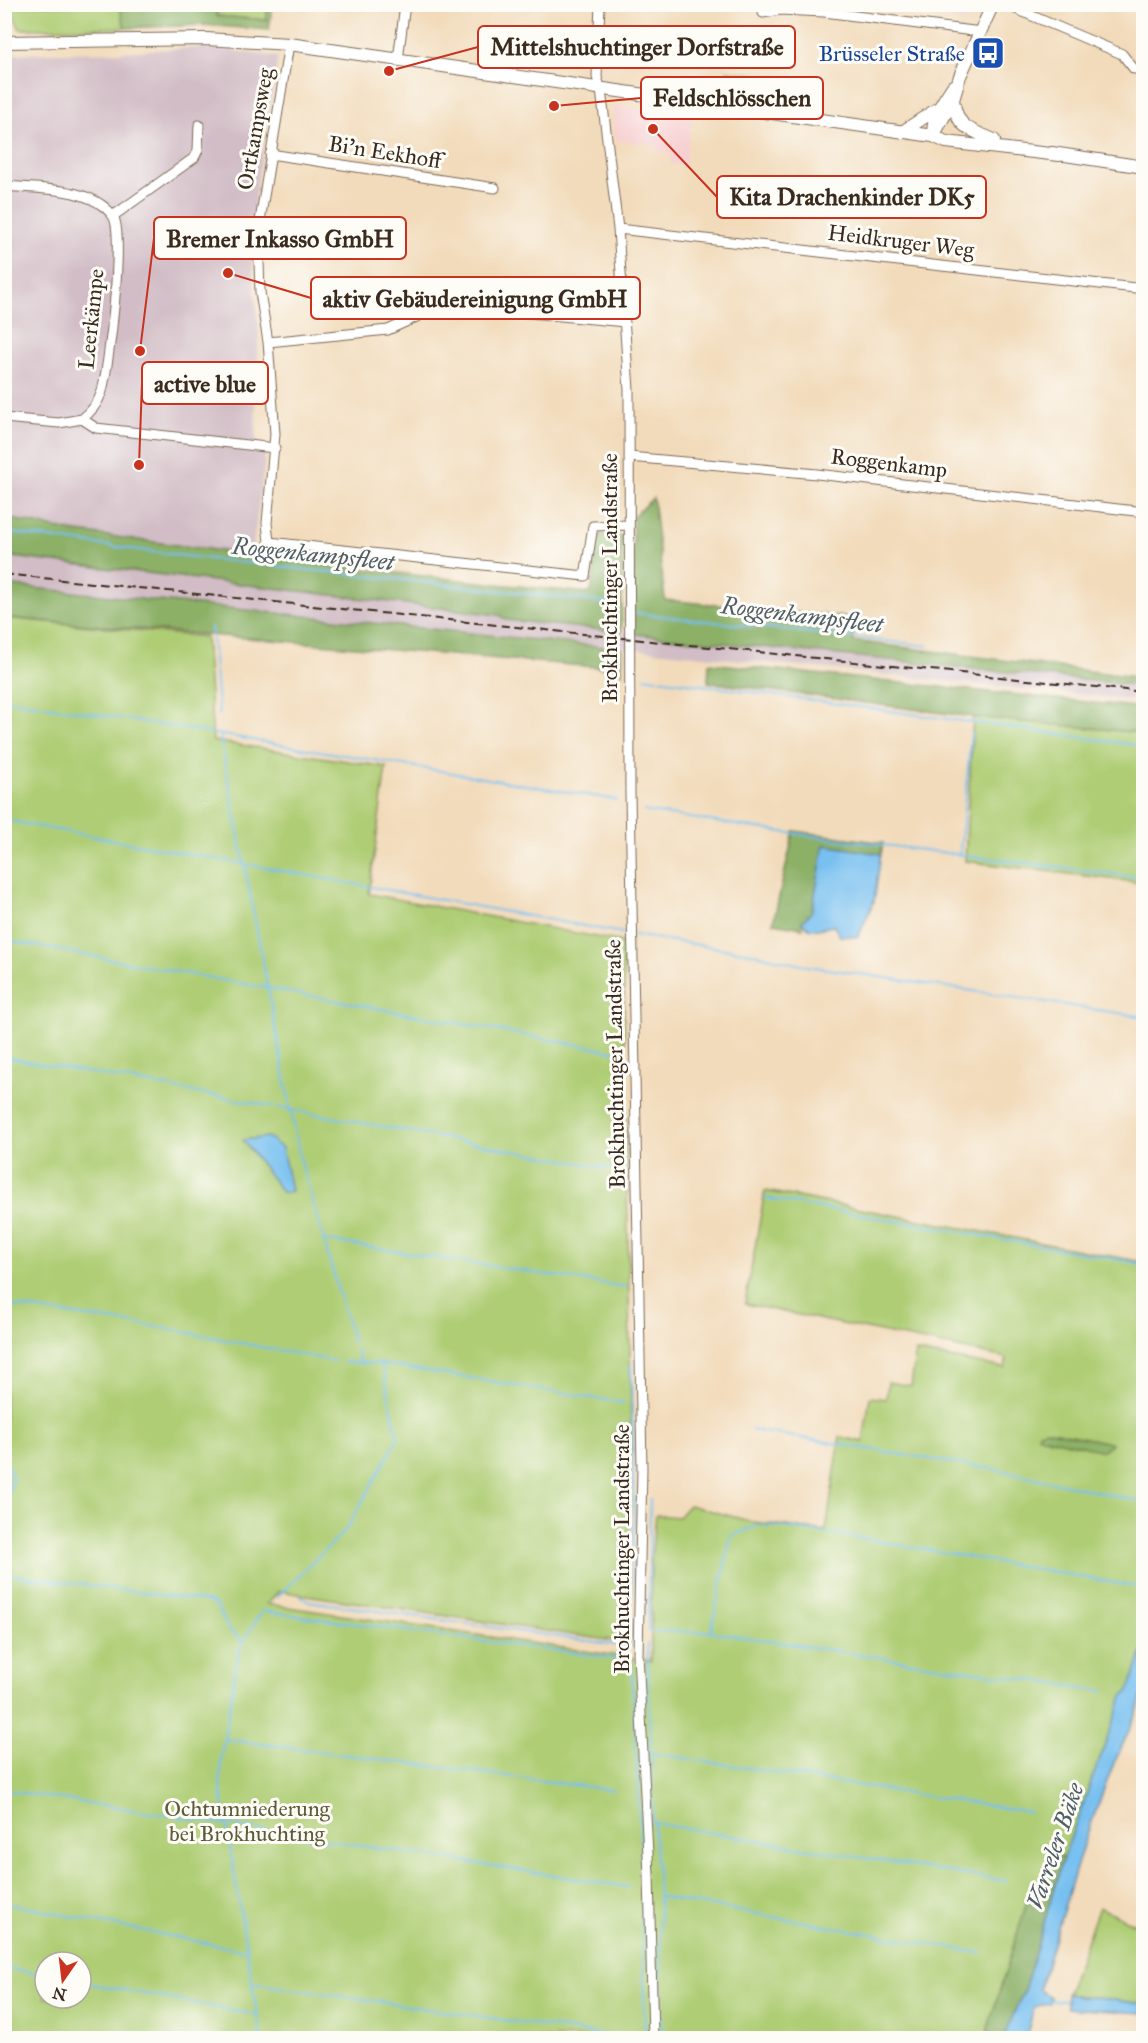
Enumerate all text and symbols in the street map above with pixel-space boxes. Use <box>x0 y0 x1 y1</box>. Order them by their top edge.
callout: Mittelshuchtinger Dorfstraße <box>478 26 795 68</box>
text: Mittelshuchtinger Dorfstraße <box>490 32 784 62</box>
bus stop icon: Brüsseler Straße <box>970 35 1006 71</box>
place label: Brüsseler Straße <box>819 40 965 67</box>
street label: Ortkampsweg <box>231 65 279 192</box>
callout: Feldschlösschen <box>641 77 823 119</box>
text: Feldschlösschen <box>653 83 811 113</box>
street label: Bi'n Eekhoff <box>327 130 447 175</box>
callout: Kita Drachenkinder DK5 <box>717 176 986 218</box>
text: Kita Drachenkinder DK5 <box>729 182 976 212</box>
callout: Bremer Inkasso GmbH <box>154 217 406 259</box>
street label: Heidkruger Weg <box>826 219 976 263</box>
text: Bremer Inkasso GmbH <box>166 224 394 254</box>
street label: Leerkämpe <box>72 267 110 371</box>
callout: aktiv Gebäudereinigung GmbH <box>311 277 640 319</box>
text: aktiv Gebäudereinigung GmbH <box>322 284 628 314</box>
callout: active blue <box>142 362 268 404</box>
text: active blue <box>154 369 256 399</box>
street label: Roggenkamp <box>829 442 949 484</box>
street label: Brokhuchtinger Landstraße <box>596 453 623 703</box>
water label: Roggenkampsfleet <box>229 530 397 579</box>
water label: Roggenkampsfleet <box>718 590 886 641</box>
street label: Brokhuchtinger Landstraße <box>599 939 631 1189</box>
street label: Brokhuchtinger Landstraße <box>608 1424 635 1674</box>
water label: Varreler Bäke <box>1019 1778 1091 1913</box>
park label: Ochtumniederung bei Brokhuchting <box>164 1795 331 1847</box>
north arrow <box>33 1950 93 2010</box>
text: N <box>50 1983 68 2005</box>

